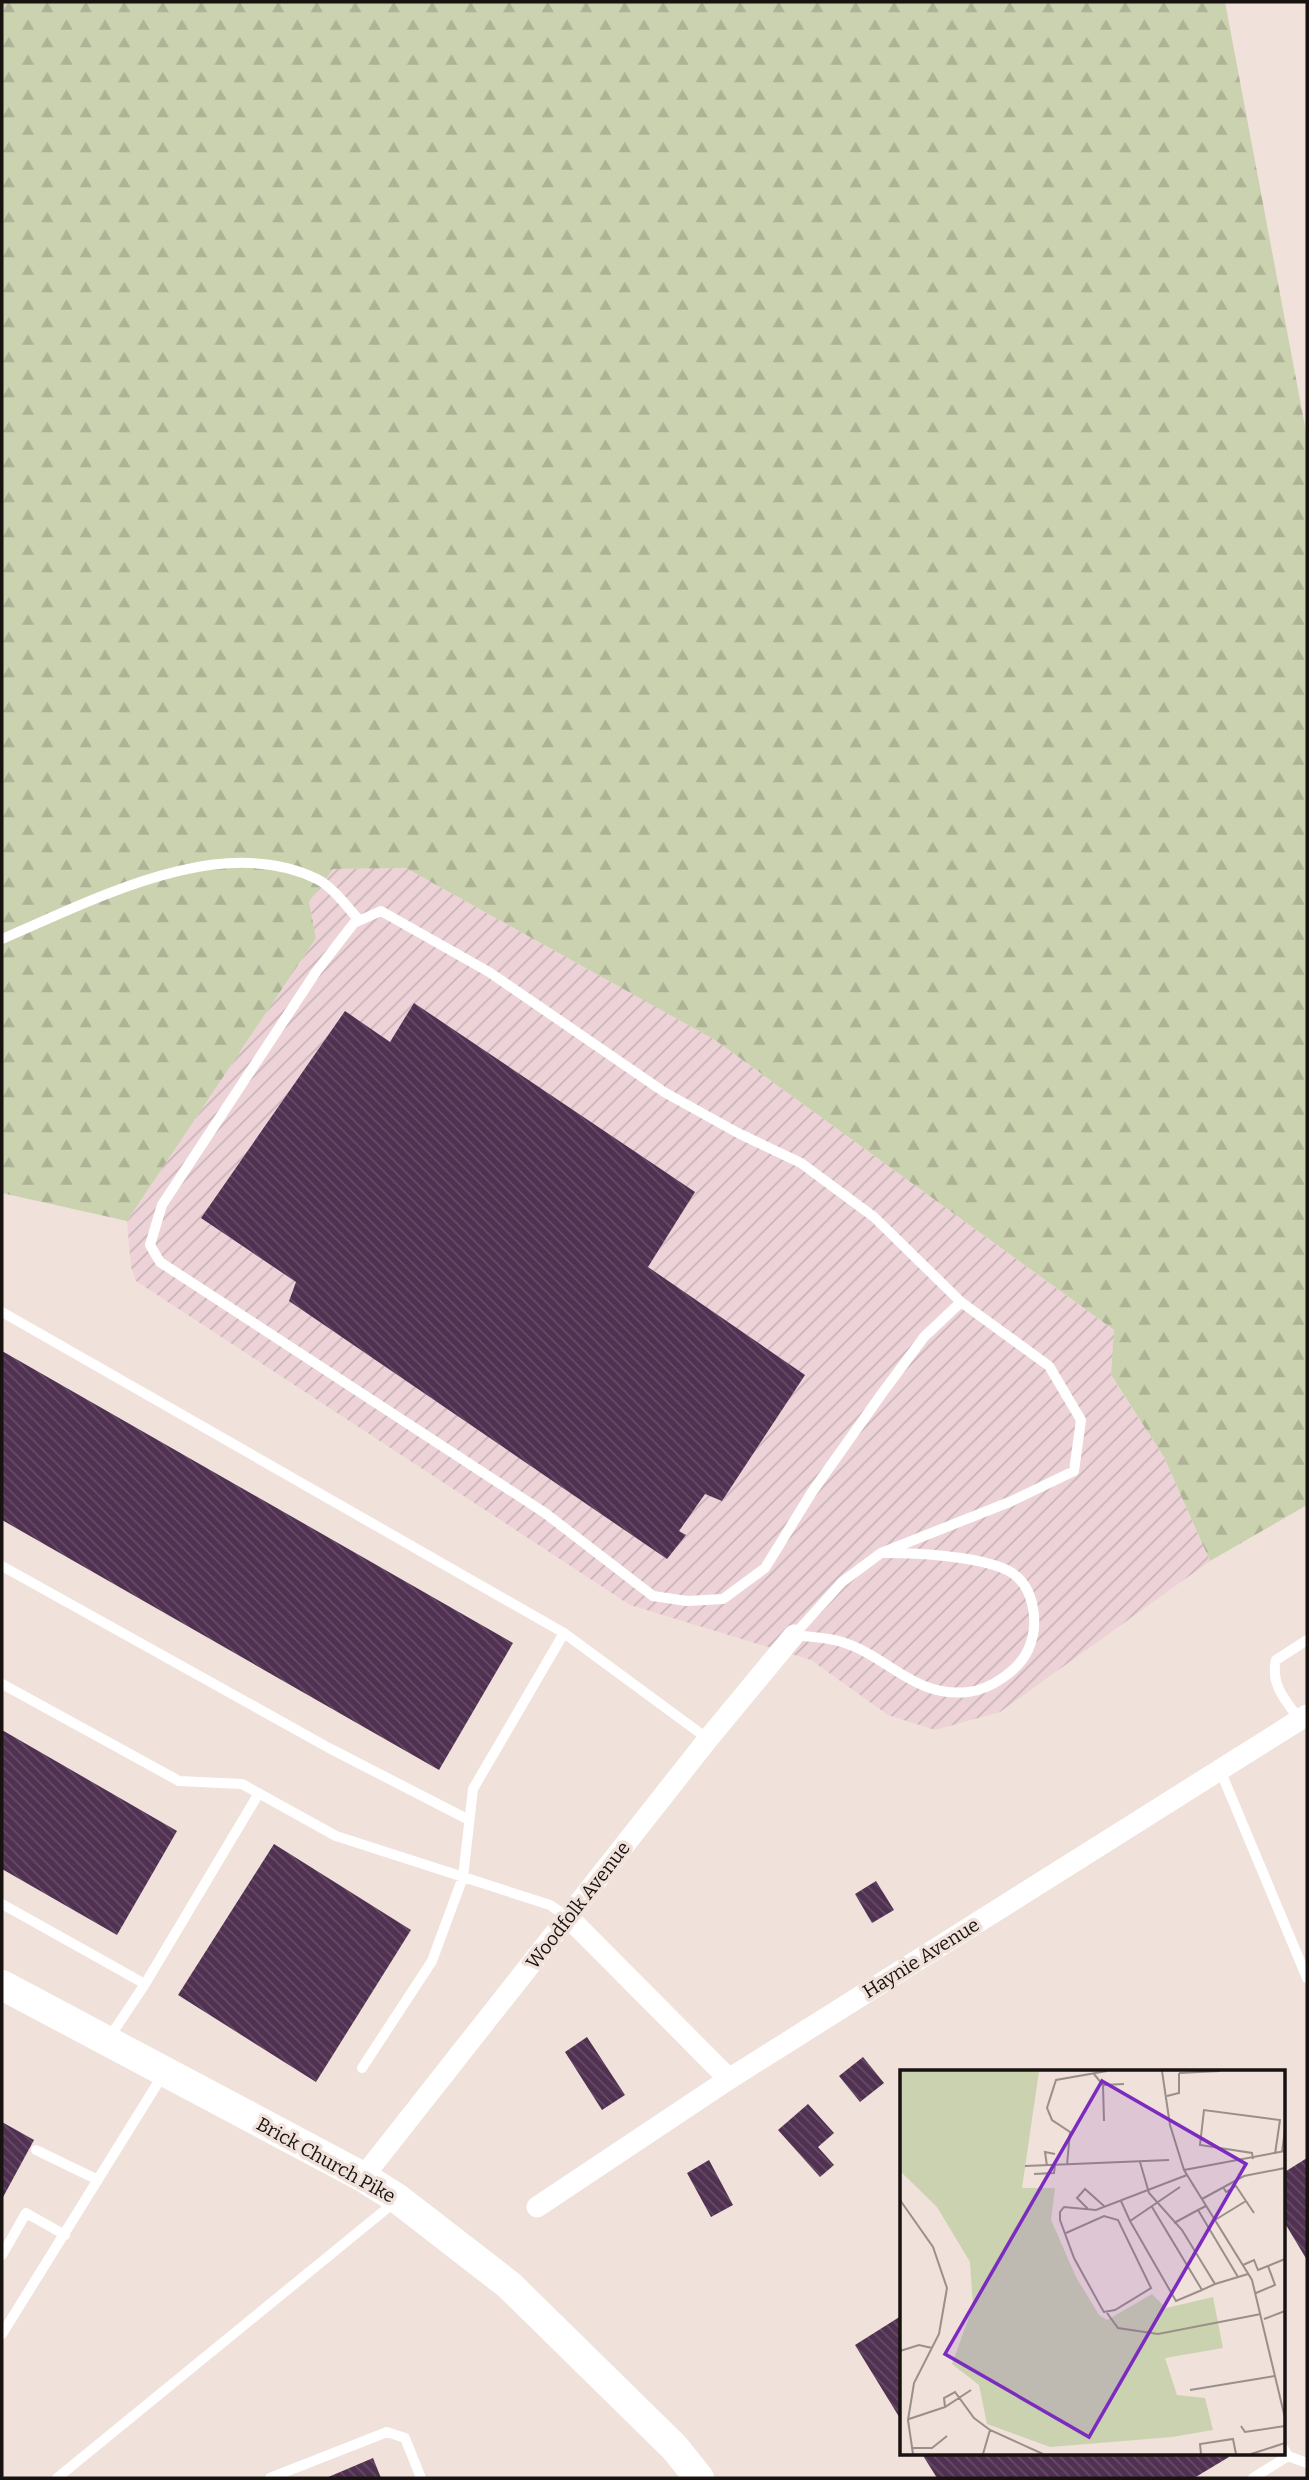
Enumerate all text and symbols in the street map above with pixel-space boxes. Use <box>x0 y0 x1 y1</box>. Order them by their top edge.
street label: Woodfolk Avenue <box>521 1837 635 1973</box>
street label: Haynie Avenue <box>858 1913 984 2003</box>
inset map <box>900 2070 1284 2456</box>
street label: Brick Church Pike <box>253 2112 399 2208</box>

